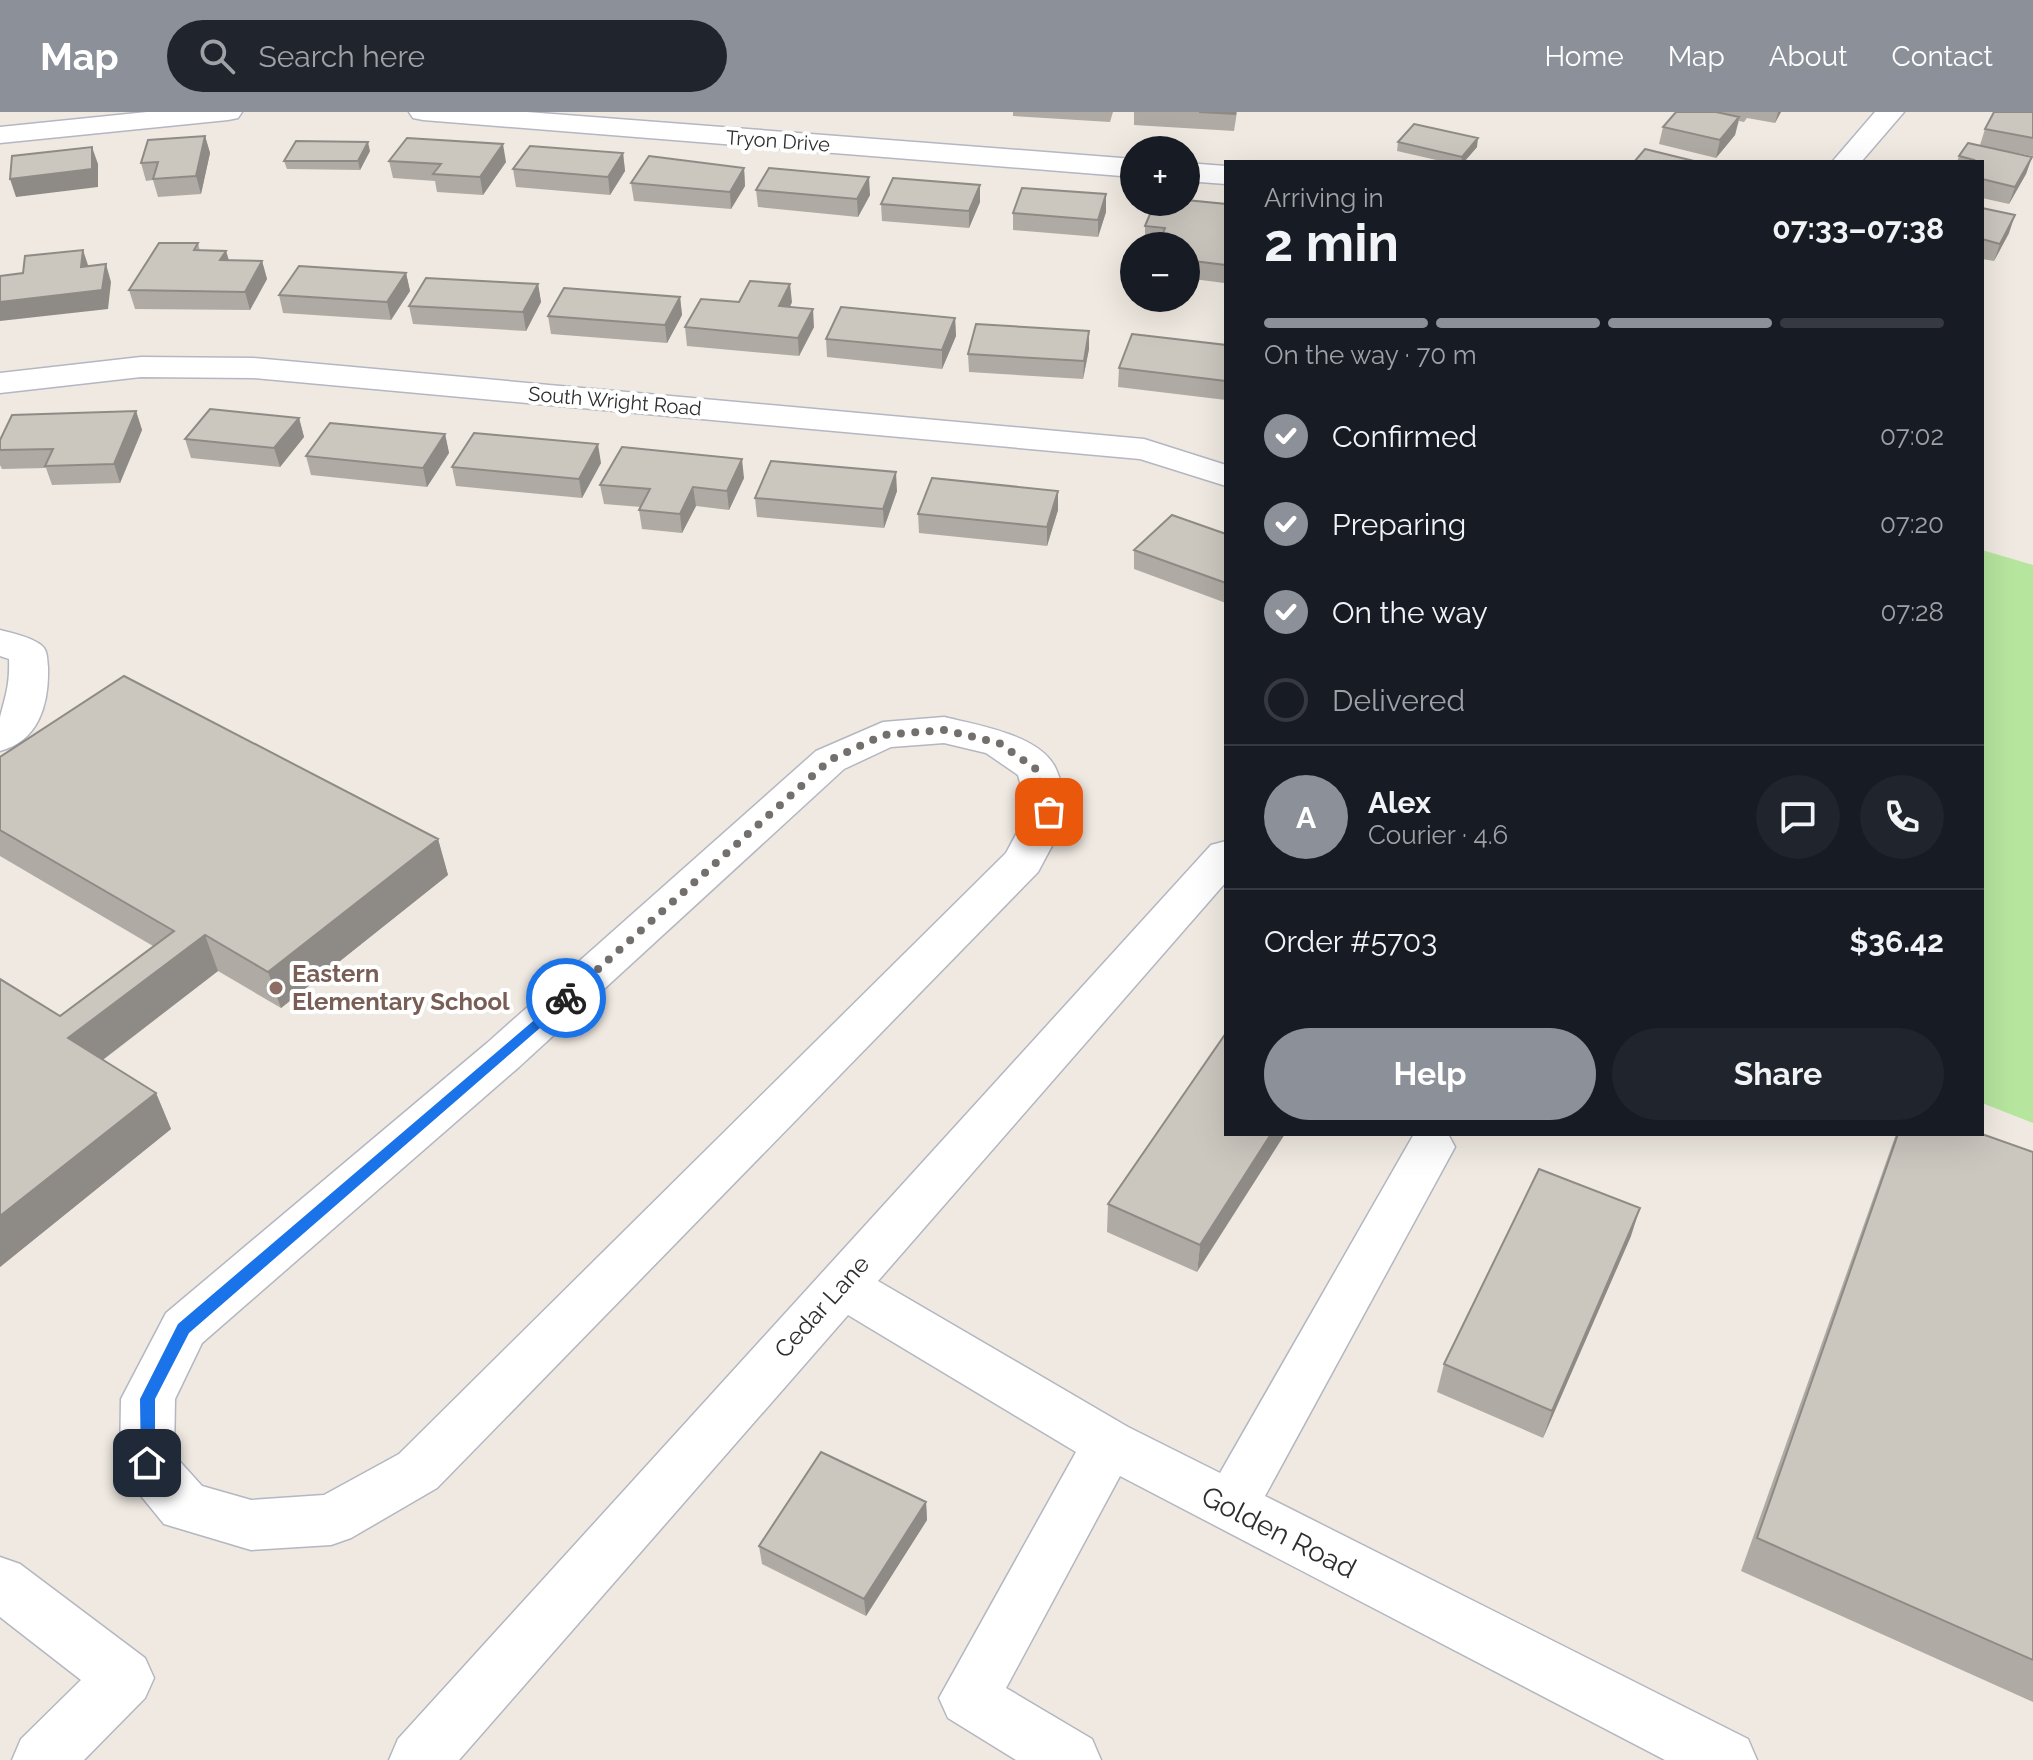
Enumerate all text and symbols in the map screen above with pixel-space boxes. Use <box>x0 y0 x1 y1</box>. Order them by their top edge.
search box <box>167 20 727 92</box>
text: Map <box>40 34 119 79</box>
icon: search <box>195 34 239 78</box>
text: Search here <box>259 39 425 74</box>
text: Home <box>1544 40 1624 73</box>
text: Map <box>1668 40 1725 73</box>
text: About <box>1769 40 1848 73</box>
text: Contact <box>1892 40 1993 73</box>
street label: Tryon Drive <box>725 125 831 157</box>
map controls <box>1120 136 1200 312</box>
button: + <box>1120 136 1200 216</box>
text: Arriving in <box>1264 183 1384 213</box>
text: 07:33–07:38 <box>1772 211 1944 246</box>
text: 2 min <box>1264 212 1399 273</box>
button: − <box>1120 232 1200 312</box>
text: On the way · 70 m <box>1264 340 1477 370</box>
street label: South Wright Road <box>527 381 703 421</box>
icon: check <box>1264 414 1308 458</box>
text: Confirmed <box>1332 419 1477 454</box>
text: 07:02 <box>1880 421 1944 451</box>
icon: check <box>1264 502 1308 546</box>
text: Preparing <box>1332 507 1466 542</box>
text: 07:20 <box>1880 509 1944 539</box>
icon: check <box>1264 590 1308 634</box>
text: On the way <box>1332 595 1488 630</box>
text: 07:28 <box>1881 597 1944 627</box>
text: Delivered <box>1332 683 1465 718</box>
button: chat <box>1756 775 1840 859</box>
button: phone <box>1860 775 1944 859</box>
pin <box>1015 778 1083 846</box>
text: Alex <box>1368 785 1431 820</box>
icon: bag <box>1027 790 1071 834</box>
text: A <box>1296 800 1316 835</box>
text: Courier · 4.6 <box>1368 820 1508 850</box>
text: Order #5703 <box>1264 924 1437 959</box>
text: $36.42 <box>1849 924 1944 959</box>
courier <box>526 958 606 1038</box>
place label: Eastern Elementary School <box>292 959 510 1016</box>
icon: bike <box>544 976 588 1020</box>
marker: Eastern Elementary School <box>267 979 285 997</box>
button: Help <box>1264 1028 1596 1120</box>
button: Share <box>1612 1028 1944 1120</box>
street label: Cedar Lane <box>768 1250 875 1364</box>
pin <box>113 1429 181 1497</box>
icon: home <box>125 1441 169 1485</box>
street label: Golden Road <box>1196 1479 1361 1585</box>

